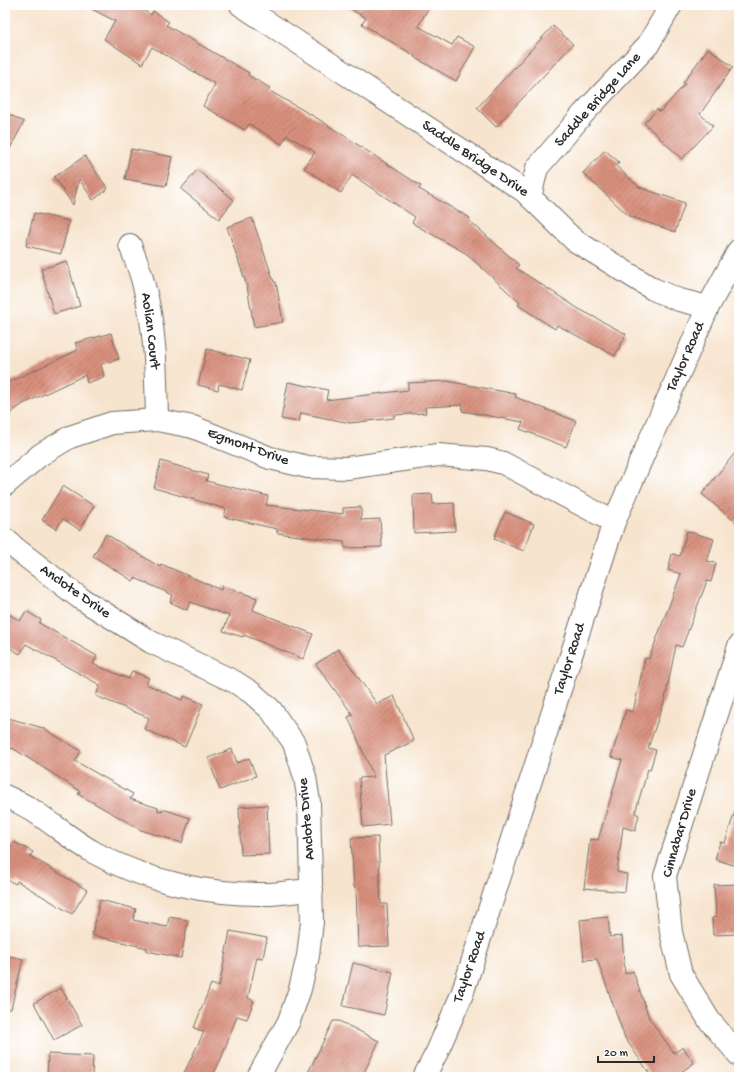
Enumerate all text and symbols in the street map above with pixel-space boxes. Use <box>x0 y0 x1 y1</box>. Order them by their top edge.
street label: Saddle Bridge Lane <box>551 49 645 151</box>
street label: Saddle Bridge Drive <box>418 117 532 202</box>
street label: Aolian Court <box>136 292 164 372</box>
street label: Taylor Road <box>662 318 710 395</box>
street label: Egmont Drive <box>205 424 292 470</box>
street label: Anclote Drive <box>36 561 114 623</box>
street label: Taylor Road <box>550 620 590 698</box>
street label: Anclote Drive <box>294 777 320 861</box>
street label: Cinnabar Drive <box>659 786 701 880</box>
street label: Taylor Road <box>449 928 491 1006</box>
scale bar <box>598 1038 654 1064</box>
text: 20 m <box>604 1047 629 1061</box>

